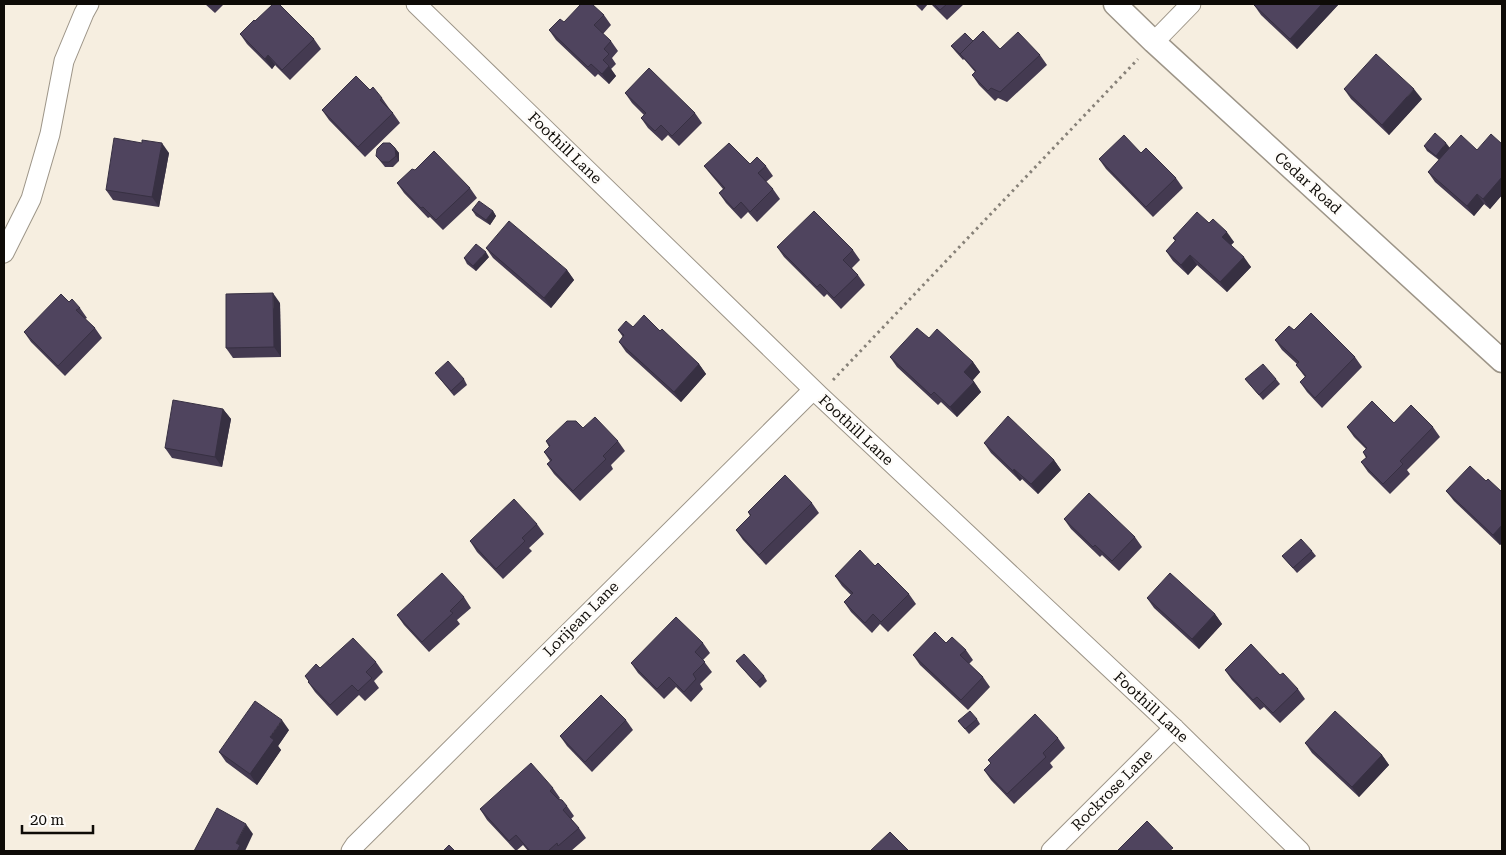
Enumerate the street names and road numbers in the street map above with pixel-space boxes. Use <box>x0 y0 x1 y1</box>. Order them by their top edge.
street label: Foothill Lane <box>524 108 606 188</box>
street label: Cedar Road <box>1271 148 1345 218</box>
street label: Foothill Lane <box>815 391 897 469</box>
street label: Lorijean Lane <box>540 578 622 660</box>
street label: Foothill Lane <box>1110 668 1192 746</box>
street label: Rockrose Lane <box>1068 746 1156 834</box>

